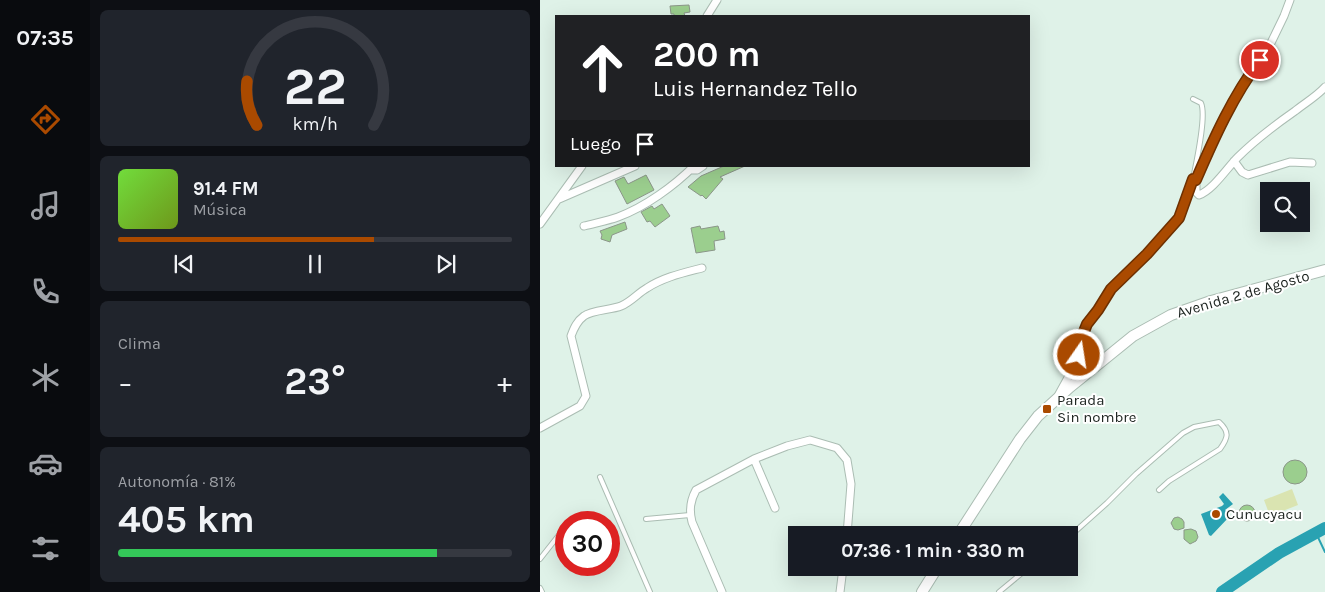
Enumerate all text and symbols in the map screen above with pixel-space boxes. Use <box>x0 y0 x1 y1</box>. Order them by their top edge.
text: 07:35 <box>16 25 74 51</box>
text: 200 m <box>653 34 761 75</box>
icon: ahead <box>570 35 635 100</box>
pin <box>1239 39 1281 81</box>
icon: arrive <box>1246 46 1274 74</box>
text: 22 <box>284 56 346 117</box>
text: Luis Hernandez Tello <box>653 76 858 102</box>
icon: directions <box>28 102 63 137</box>
text: km/h <box>292 114 338 135</box>
icon: arrive <box>631 130 659 158</box>
text: Luego <box>570 133 621 155</box>
text: 91.4 FM <box>193 178 259 200</box>
map controls <box>1260 182 1310 232</box>
button: search <box>1260 182 1310 232</box>
icon: music <box>28 188 63 223</box>
text: Música <box>193 200 246 219</box>
icon: previous <box>170 250 198 278</box>
icon: pause <box>301 250 329 278</box>
icon: next <box>432 250 460 278</box>
street label: Avenida 2 de Agosto <box>1175 266 1311 322</box>
icon: phone <box>28 274 63 309</box>
position arrow <box>1052 328 1104 380</box>
text: Clima <box>118 334 161 353</box>
text: 23° <box>284 359 346 404</box>
icon: climate <box>28 360 63 395</box>
text: − <box>118 366 133 399</box>
text: + <box>497 366 512 399</box>
place label: Parada Sin nombre <box>1057 391 1136 426</box>
marker: Parada Sin nombre <box>1041 403 1053 415</box>
icon: car <box>28 446 63 481</box>
text: Autonomía · 81% <box>118 472 236 491</box>
text: 405 km <box>118 497 255 542</box>
place label: Cunucyacu <box>1226 505 1302 523</box>
marker: Cunucyacu <box>1210 508 1222 520</box>
speed limit sign: 30 <box>555 511 620 576</box>
icon: filters <box>28 531 63 566</box>
text: 07:36 · 1 min · 330 m <box>841 540 1025 562</box>

